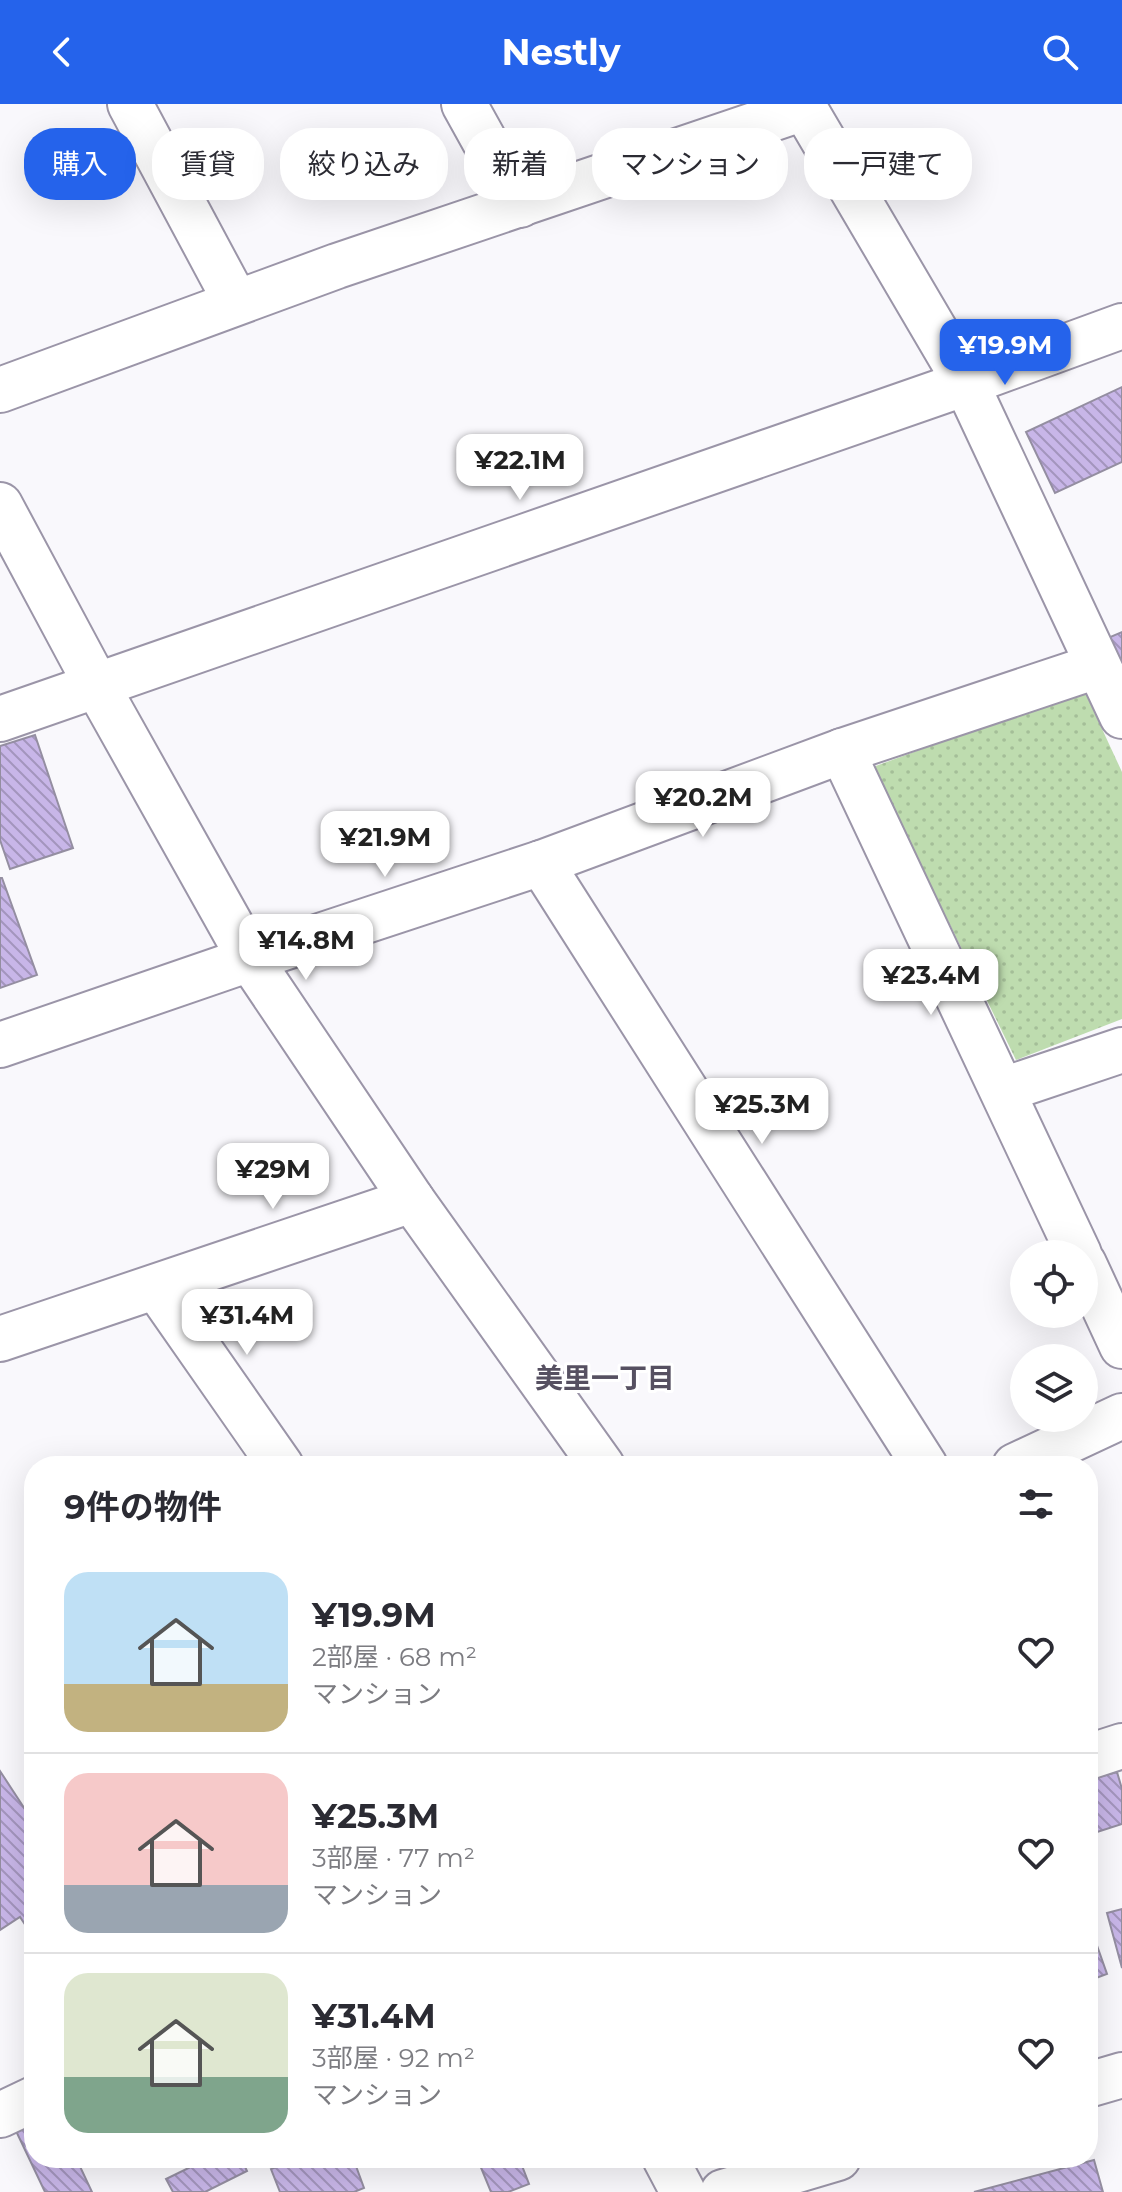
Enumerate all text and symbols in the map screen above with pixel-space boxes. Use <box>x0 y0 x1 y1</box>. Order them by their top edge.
icon: back <box>40 30 84 74</box>
text: Nestly <box>502 30 620 74</box>
icon: search <box>1038 30 1082 74</box>
chip: 購入 <box>24 128 136 200</box>
chip: 賃貸 <box>152 128 264 200</box>
chip: 絞り込み <box>280 128 448 200</box>
chip: 新着 <box>464 128 576 200</box>
chip: マンション <box>592 128 788 200</box>
chip: 一戸建て <box>804 128 972 200</box>
pin: ¥19.9M <box>940 319 1070 387</box>
text: ¥19.9M <box>958 329 1052 361</box>
pin: ¥22.1M <box>455 434 585 502</box>
text: ¥22.1M <box>474 444 566 476</box>
pin: ¥20.2M <box>638 771 768 839</box>
text: ¥20.2M <box>653 781 753 813</box>
pin: ¥21.9M <box>320 811 450 879</box>
text: ¥21.9M <box>339 821 431 853</box>
pin: ¥14.8M <box>241 914 371 982</box>
text: ¥14.8M <box>257 924 355 956</box>
pin: ¥23.4M <box>866 949 996 1017</box>
text: ¥23.4M <box>881 959 981 991</box>
pin: ¥25.3M <box>697 1078 827 1146</box>
text: ¥25.3M <box>713 1088 811 1120</box>
pin: ¥29M <box>226 1143 320 1211</box>
text: ¥29M <box>235 1153 311 1185</box>
map controls <box>1010 1240 1098 1432</box>
button: locate <box>1010 1240 1098 1328</box>
pin: ¥31.4M <box>182 1289 312 1357</box>
text: ¥31.4M <box>200 1299 294 1331</box>
button: layers <box>1010 1344 1098 1432</box>
district label: 美里一丁目 <box>535 1361 675 1395</box>
icon: filters <box>1014 1482 1058 1526</box>
text: 9件の物件 <box>64 1486 222 1528</box>
text: ¥19.9M <box>312 1594 436 1636</box>
icon: home <box>128 1604 224 1700</box>
icon: heart <box>1014 1630 1058 1674</box>
text: 2部屋 · 68 m² <box>312 1641 477 1673</box>
text: マンション <box>312 1678 442 1710</box>
text: ¥25.3M <box>312 1795 439 1837</box>
icon: home <box>128 1805 224 1901</box>
icon: heart <box>1014 1831 1058 1875</box>
text: 3部屋 · 77 m² <box>312 1842 475 1874</box>
text: マンション <box>312 1879 442 1911</box>
text: ¥31.4M <box>312 1995 436 2037</box>
icon: home <box>128 2005 224 2101</box>
icon: heart <box>1014 2031 1058 2075</box>
text: 3部屋 · 92 m² <box>312 2042 475 2074</box>
text: マンション <box>312 2079 442 2111</box>

